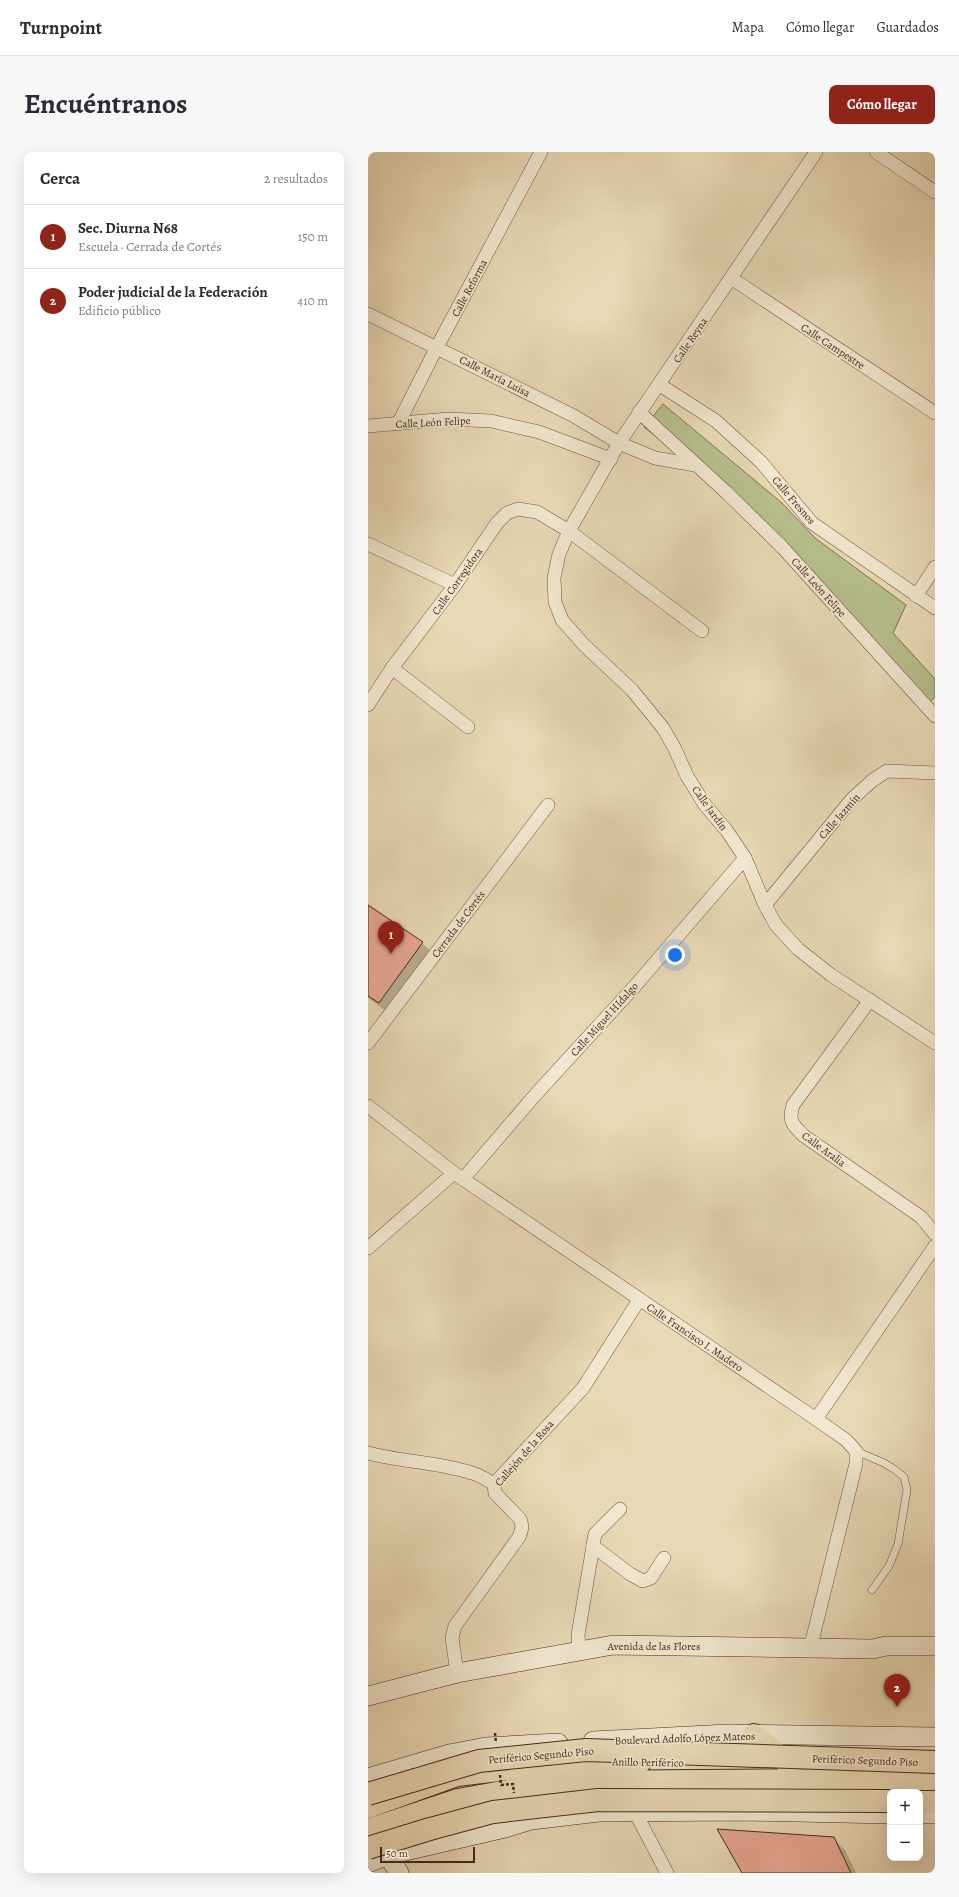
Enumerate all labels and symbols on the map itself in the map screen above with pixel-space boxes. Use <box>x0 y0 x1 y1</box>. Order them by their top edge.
street label: Calle Reforma <box>448 256 491 320</box>
street label: Calle Reyna <box>670 314 712 366</box>
street label: Calle Campestre <box>798 320 868 373</box>
street label: Calle María Luisa <box>457 352 534 401</box>
street label: Calle León Felipe <box>395 413 471 432</box>
street label: Calle Fresnos <box>769 473 819 528</box>
street label: Calle Corregidora <box>429 544 487 618</box>
street label: Calle León Felipe <box>788 554 849 620</box>
street label: Calle Jardín <box>688 783 731 834</box>
street label: Calle Jazmín <box>815 790 863 842</box>
street label: Cerrada de Cortés <box>428 888 489 961</box>
pin: 1 <box>378 921 404 954</box>
your location <box>665 945 685 965</box>
street label: Calle Miguel HIdalgo <box>567 979 642 1060</box>
street label: Calle Aralia <box>799 1128 849 1171</box>
street label: Calle Francisco I. Madero <box>644 1300 746 1376</box>
street label: Callejón de la Rosa <box>491 1416 558 1490</box>
street label: Avenida de las Flores <box>607 1639 700 1654</box>
pin: 2 <box>884 1674 910 1707</box>
street label: Boulevard Adolfo López Mateos <box>614 1729 756 1748</box>
street label: Periférico Segundo Piso <box>488 1743 595 1768</box>
street label: Periférico Segundo Piso <box>812 1751 919 1770</box>
street label: Anillo Periférico <box>611 1754 685 1771</box>
scale bar <box>380 1845 475 1864</box>

